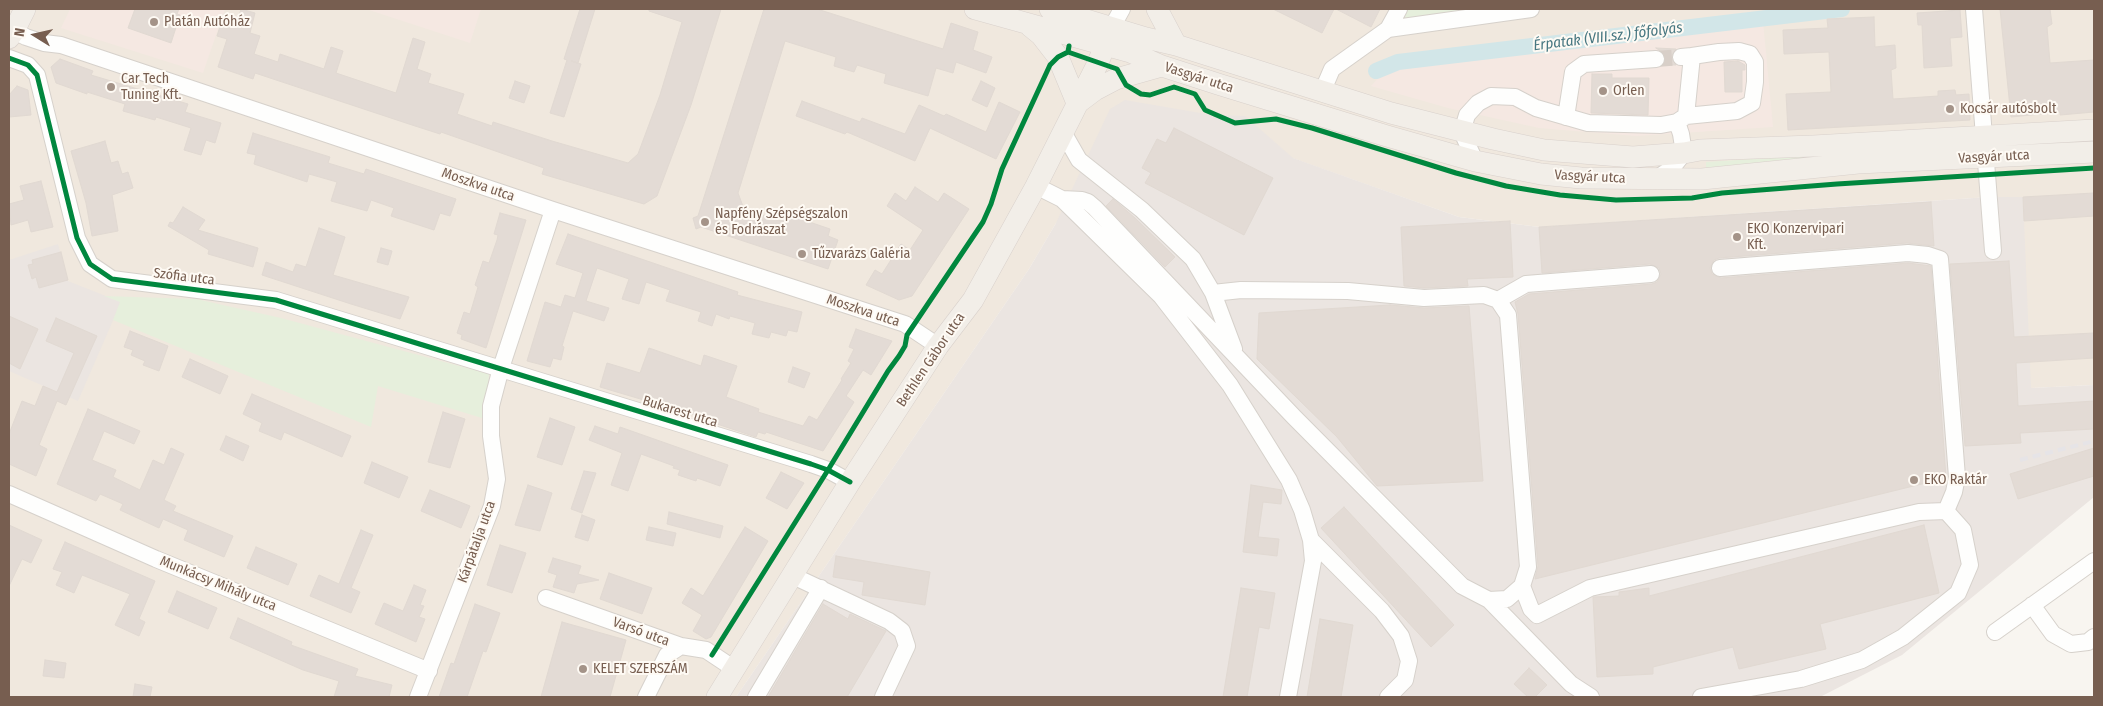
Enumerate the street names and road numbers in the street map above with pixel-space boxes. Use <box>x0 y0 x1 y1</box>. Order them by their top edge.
street label: Vasgyár utca <box>1162 59 1236 97</box>
street label: Vasgyár utca <box>1958 147 2030 167</box>
street label: Moszkva utca <box>439 165 517 205</box>
street label: Vasgyár utca <box>1554 167 1626 187</box>
street label: Szófia utca <box>152 265 216 289</box>
street label: Moszkva utca <box>824 291 902 331</box>
street label: Bethlen Gábor utca <box>893 310 969 410</box>
street label: Bukarest utca <box>640 393 720 431</box>
street label: Kárpátalja utca <box>454 499 500 585</box>
street label: Munkácsy Mihály utca <box>157 553 279 615</box>
street label: Varsó utca <box>610 614 672 650</box>

